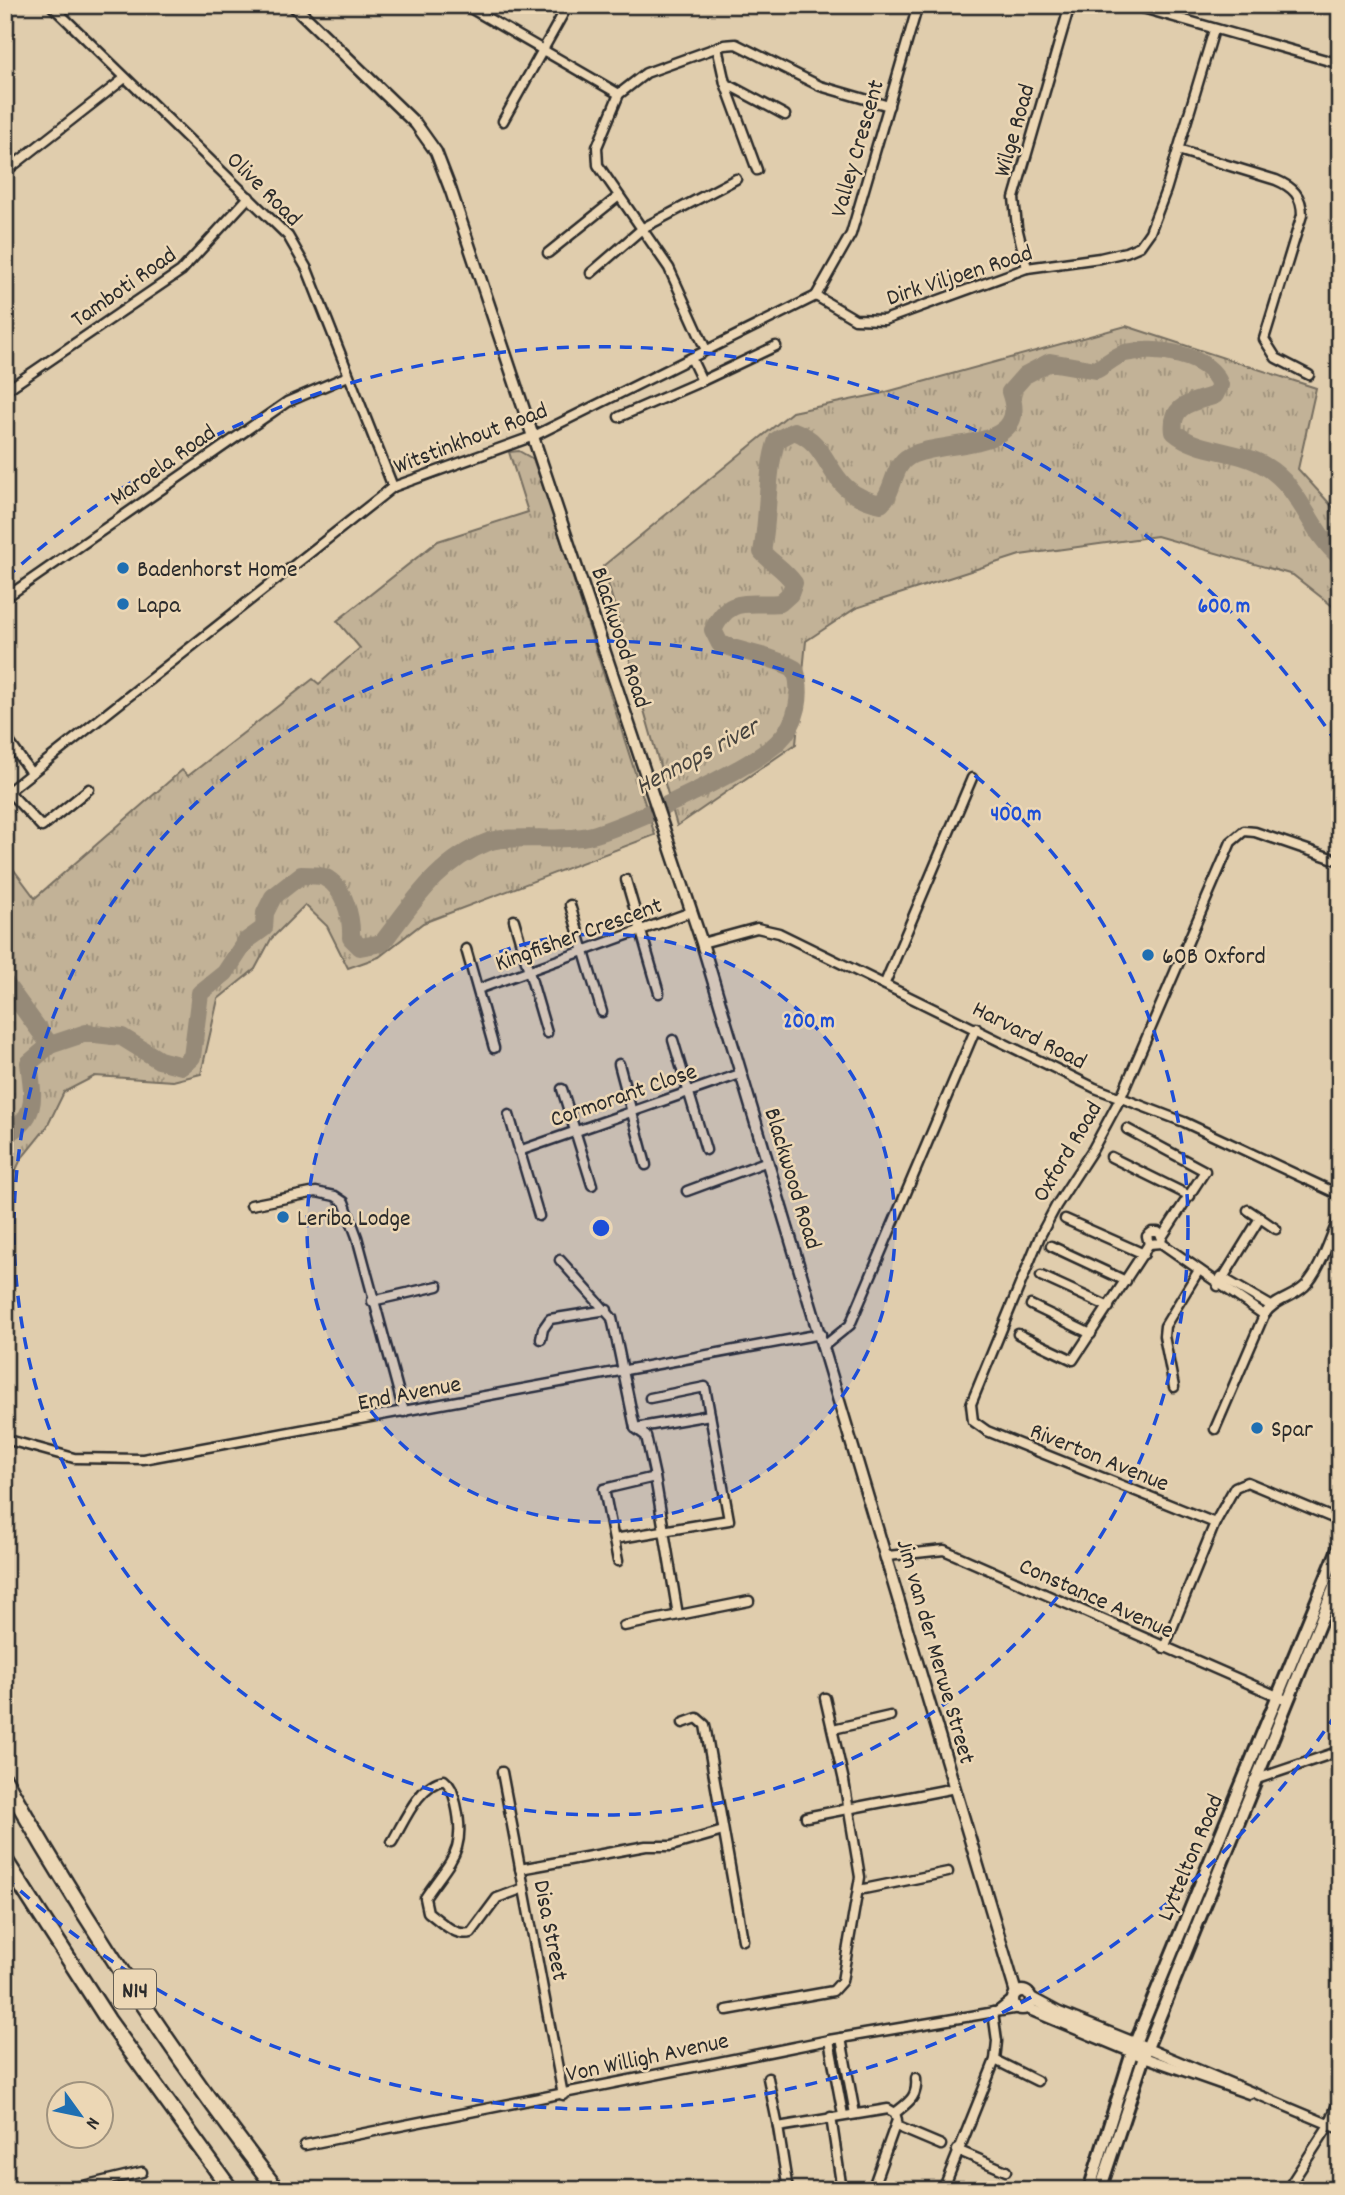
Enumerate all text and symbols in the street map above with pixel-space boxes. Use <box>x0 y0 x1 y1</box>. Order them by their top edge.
street label: Valley Crescent <box>823 76 895 222</box>
street label: Wilge Road <box>986 80 1045 181</box>
street label: Olive Road <box>217 145 308 236</box>
street label: Dirk Viljoen Road <box>883 237 1037 316</box>
street label: Tamboti Road <box>65 240 184 337</box>
street label: Witstinkhout Road <box>389 395 553 485</box>
street label: Maroela Road <box>104 417 224 516</box>
place label: Badenhorst Home <box>137 554 298 588</box>
marker: Badenhorst Home <box>115 560 131 576</box>
street label: Blackwood Road <box>580 563 658 713</box>
place label: Lapa <box>137 590 181 624</box>
text: 600 m <box>1198 593 1250 623</box>
marker: Lapa <box>115 596 131 612</box>
water label: Hennops river <box>629 708 769 806</box>
text: 400 m <box>991 801 1041 831</box>
street label: Kingfisher Crescent <box>491 890 668 982</box>
place label: 60B Oxford <box>1162 941 1266 975</box>
marker: 60B Oxford <box>1140 947 1156 963</box>
street label: Harvard Road <box>966 993 1092 1080</box>
text: 200 m <box>783 1008 835 1038</box>
street label: Cormorant Close <box>546 1056 702 1138</box>
street label: Oxford Road <box>1025 1096 1112 1209</box>
street label: Blackwood Road <box>753 1104 829 1254</box>
place label: Leriba Lodge <box>297 1203 411 1237</box>
marker: Leriba Lodge <box>275 1209 291 1225</box>
centre of rings <box>589 1216 613 1240</box>
street label: End Avenue <box>355 1368 464 1422</box>
place label: Spar <box>1271 1414 1313 1448</box>
street label: Riverton Avenue <box>1024 1415 1174 1502</box>
marker: Spar <box>1249 1420 1265 1436</box>
street label: Jim van der Merwe Street <box>886 1535 983 1768</box>
street label: Constance Avenue <box>1013 1550 1179 1649</box>
street label: Lyttelton Road <box>1150 1790 1234 1927</box>
street label: Disa Street <box>523 1877 575 1984</box>
road number: N14 <box>114 1970 156 2008</box>
street label: Von Willigh Avenue <box>563 2025 732 2093</box>
north arrow <box>46 2080 116 2150</box>
text: N <box>77 2111 105 2134</box>

